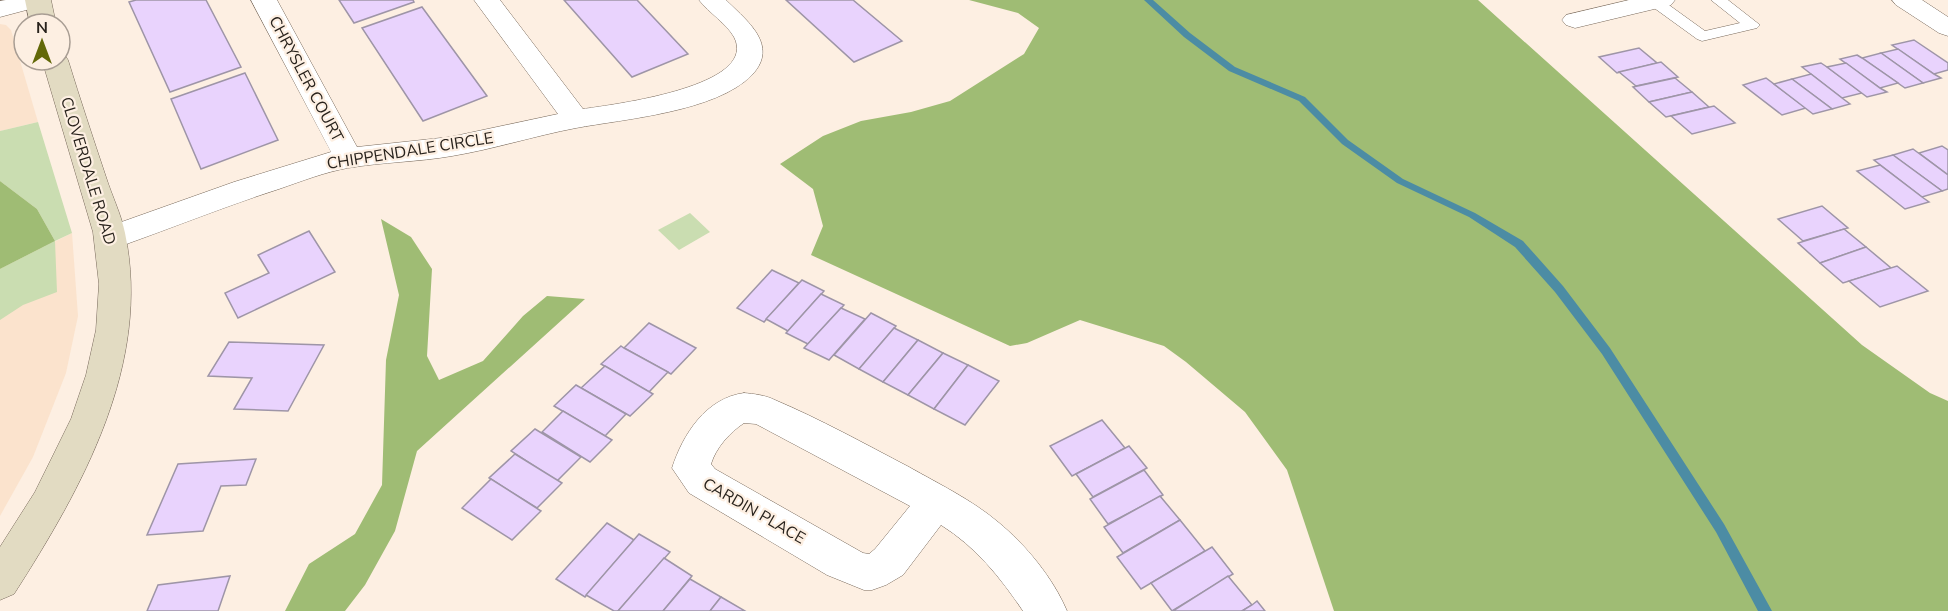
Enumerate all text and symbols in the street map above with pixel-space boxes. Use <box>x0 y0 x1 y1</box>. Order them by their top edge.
north arrow <box>12 12 72 72</box>
street label: CHRYSLER COURT <box>263 12 349 146</box>
text: N <box>36 17 48 39</box>
street label: CLOVERDALE ROAD <box>55 94 121 248</box>
street label: CHIPPENDALE CIRCLE <box>325 127 495 175</box>
street label: CARDIN PLACE <box>699 473 809 549</box>

